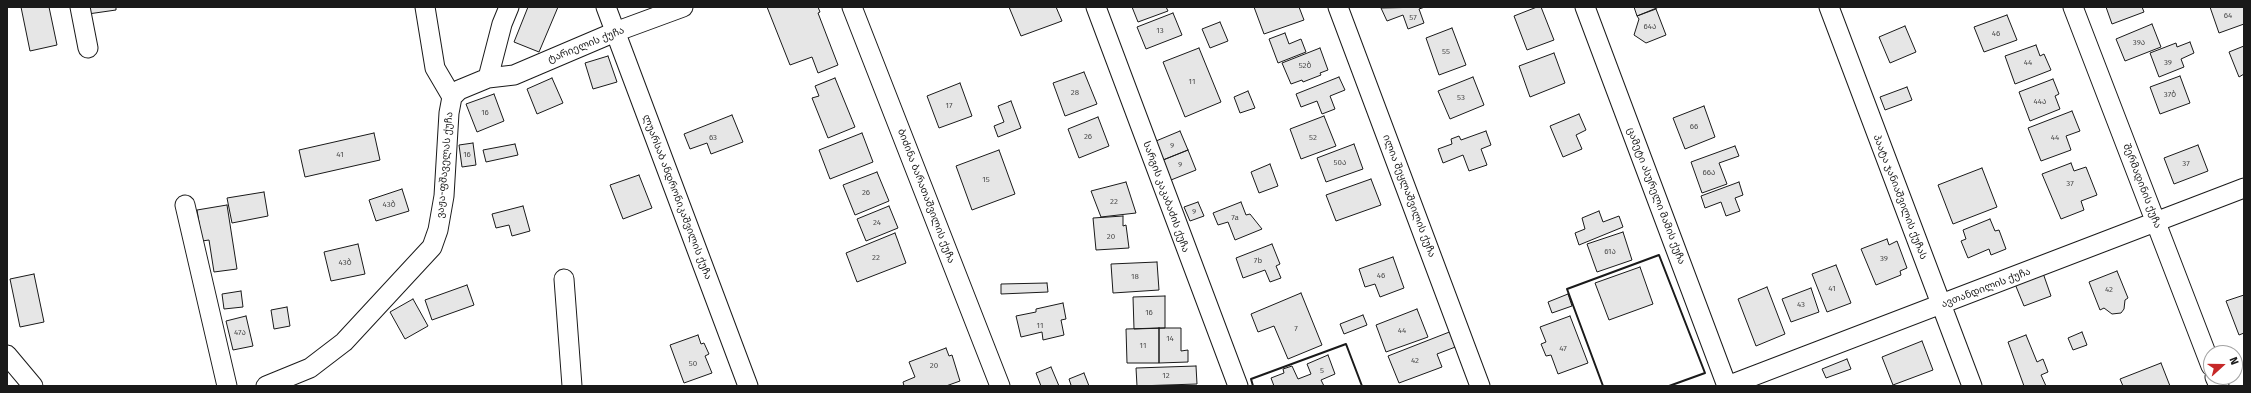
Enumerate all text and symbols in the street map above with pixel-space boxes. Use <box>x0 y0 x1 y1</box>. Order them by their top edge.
house number: 64 <box>2224 11 2232 21</box>
house number: 57 <box>1409 13 1417 23</box>
house number: 64ა <box>1644 22 1656 32</box>
street label: ტარიელის ქუჩა <box>546 24 626 66</box>
house number: 13 <box>1156 26 1164 36</box>
house number: 46 <box>1992 29 2000 39</box>
house number: 39ა <box>2133 38 2145 48</box>
house number: 55 <box>1442 47 1450 57</box>
house number: 44 <box>2024 58 2032 68</box>
house number: 39 <box>2164 58 2172 68</box>
house number: 52ბ <box>1299 61 1311 71</box>
house number: 11 <box>1189 77 1195 87</box>
house number: 28 <box>1071 88 1079 98</box>
house number: 37ბ <box>2164 90 2176 100</box>
house number: 53 <box>1457 93 1465 103</box>
house number: 44ა <box>2034 97 2046 107</box>
house number: 17 <box>945 101 953 111</box>
house number: 16 <box>481 108 489 118</box>
street label: ვაჟა-ფშაველას ქუჩა <box>434 111 456 219</box>
street label: ლუარსაბ ანდრონიკაშვილის ქუჩა <box>640 113 714 281</box>
house number: 66 <box>1690 122 1698 132</box>
street label: ცამეტი ასურელი მამის ქუჩა <box>1624 126 1688 266</box>
street label: ბიძინა ბარათაშვილის ქუჩა <box>895 127 957 265</box>
house number: 26 <box>1084 132 1092 142</box>
house number: 63 <box>709 133 717 143</box>
house number: 52 <box>1309 133 1317 143</box>
street label: ილია შეყლაშვილის ქუჩა <box>1380 133 1438 259</box>
street label: პაატა ჯანიაშვილის ქუჩას <box>1871 133 1929 261</box>
house number: 44 <box>2051 133 2059 143</box>
street label: სარგის კაკაბაძის ქუჩა <box>1140 140 1192 254</box>
house number: 9 <box>1170 141 1174 151</box>
street label: შერმადინის ქუჩა <box>2120 142 2164 230</box>
house number: 41 <box>336 150 344 160</box>
house number: 16 <box>463 150 471 160</box>
house number: 50ა <box>1334 158 1346 168</box>
house number: 37 <box>2182 159 2190 169</box>
house number: 9 <box>1178 160 1182 170</box>
house number: 66ა <box>1703 168 1715 178</box>
house number: 15 <box>982 175 990 185</box>
house number: 37 <box>2066 179 2074 189</box>
house number: 26 <box>862 188 870 198</box>
house number: 22 <box>1110 197 1118 207</box>
house number: 43ბ <box>383 200 395 210</box>
house number: 9 <box>1192 207 1196 217</box>
house number: 7a <box>1231 213 1239 223</box>
house number: 24 <box>873 218 881 228</box>
house number: 20 <box>1107 232 1115 242</box>
house number: 61ა <box>1604 247 1616 257</box>
house number: 22 <box>872 253 880 263</box>
house number: 39 <box>1880 254 1888 264</box>
house number: 7b <box>1254 256 1262 266</box>
house number: 43ბ <box>339 258 351 268</box>
street label: ავთანდილის ქუჩა <box>1940 265 2032 311</box>
house number: 46 <box>1377 271 1385 281</box>
house number: 18 <box>1131 272 1139 282</box>
house number: 41 <box>1828 284 1836 294</box>
house number: 42 <box>2105 285 2113 295</box>
house number: 43 <box>1797 300 1805 310</box>
house number: 16 <box>1145 308 1153 318</box>
house number: 11 <box>1037 321 1043 331</box>
house number: 7 <box>1294 324 1298 334</box>
house number: 44 <box>1398 326 1406 336</box>
house number: 47ა <box>234 328 246 338</box>
house number: 14 <box>1166 334 1174 344</box>
house number: 11 <box>1140 341 1146 351</box>
house number: 47 <box>1559 344 1567 354</box>
north arrow <box>2203 345 2243 385</box>
text: N <box>2226 355 2241 367</box>
house number: 42 <box>1411 356 1419 366</box>
house number: 50 <box>689 359 697 369</box>
house number: 20 <box>930 361 938 371</box>
house number: 5 <box>1320 366 1324 376</box>
house number: 12 <box>1162 371 1170 381</box>

